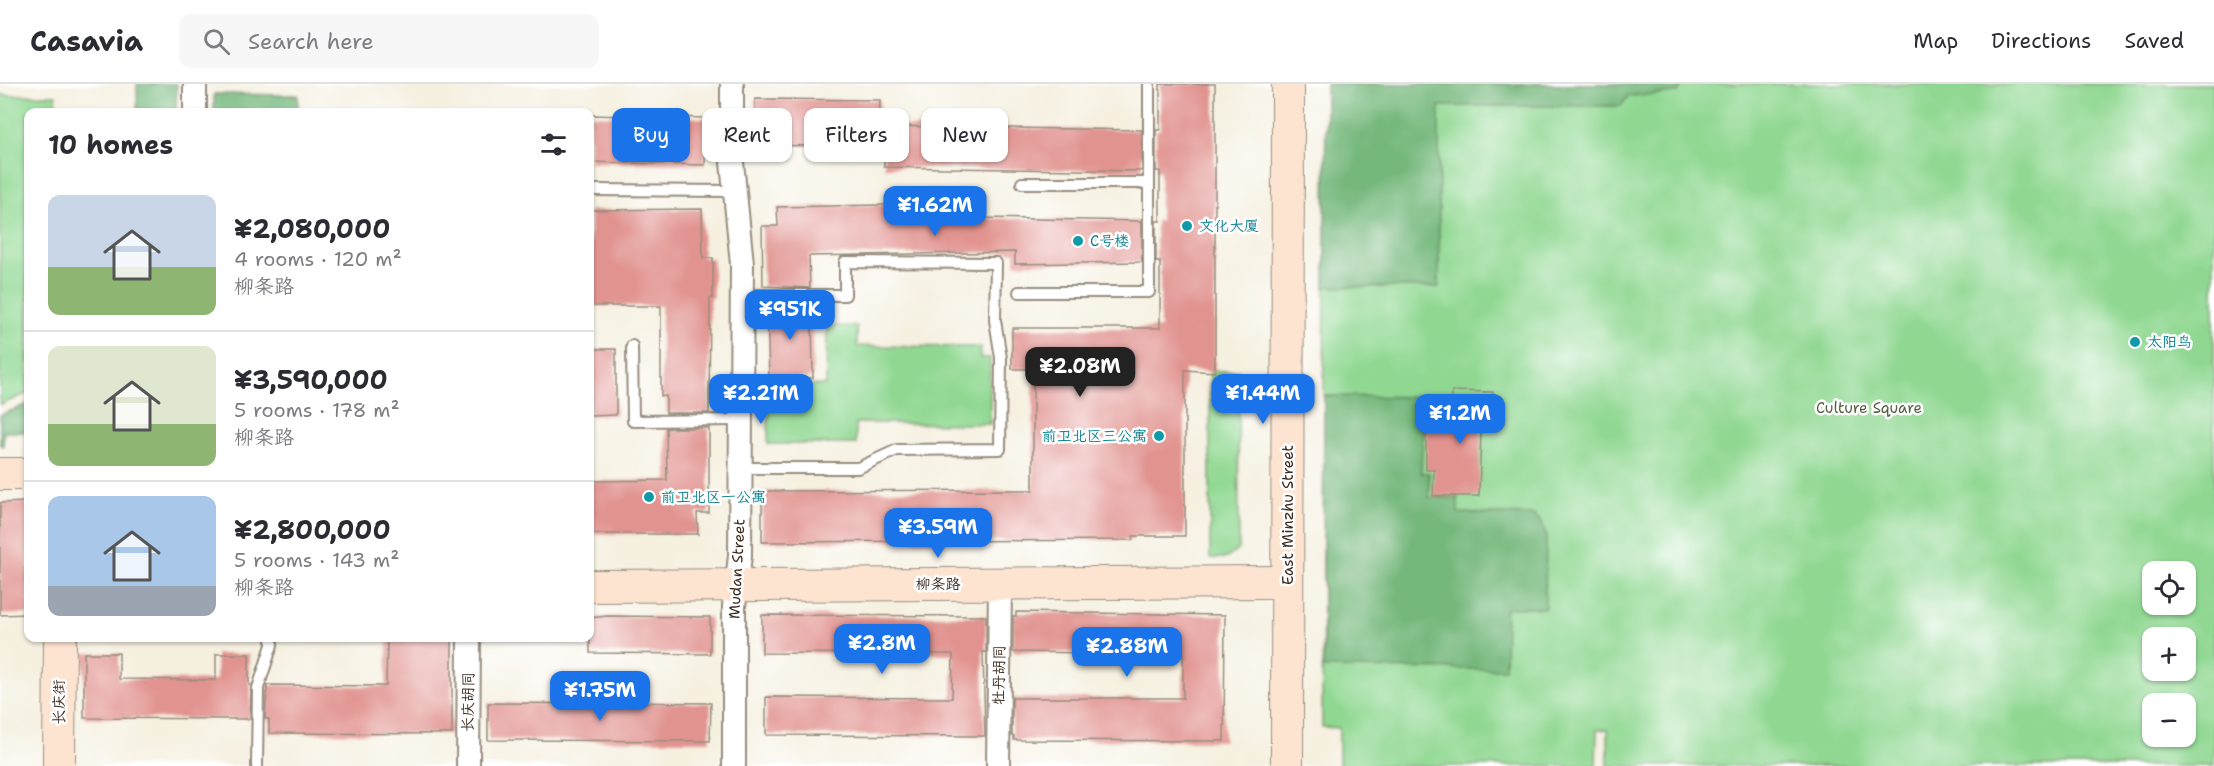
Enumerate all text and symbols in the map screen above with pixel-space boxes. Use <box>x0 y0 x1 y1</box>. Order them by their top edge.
search box <box>179 14 599 68</box>
text: Casavia <box>30 22 143 60</box>
icon: search <box>200 25 233 58</box>
text: Search here <box>248 27 374 56</box>
text: Map <box>1913 27 1958 55</box>
text: Directions <box>1991 27 2091 55</box>
text: Saved <box>2124 27 2184 55</box>
chip: Buy <box>612 108 690 162</box>
chip: Rent <box>702 108 792 162</box>
chip: Filters <box>804 108 909 162</box>
chip: New <box>921 108 1008 162</box>
text: 10 homes <box>48 127 173 162</box>
icon: filters <box>537 128 570 161</box>
pin: ¥1.62M <box>886 186 984 237</box>
text: ¥1.62M <box>898 192 972 218</box>
text: ¥2,080,000 <box>234 211 390 246</box>
place label: 文化大厦 <box>1199 216 1259 236</box>
icon: home <box>96 219 168 291</box>
marker: 文化大厦 <box>1180 219 1194 233</box>
place label: C号楼 <box>1090 231 1129 251</box>
marker: C号楼 <box>1071 234 1085 248</box>
text: 4 rooms · 120 m² <box>234 246 402 272</box>
text: 柳条路 <box>234 273 294 299</box>
pin: ¥951K <box>748 290 832 341</box>
text: ¥951K <box>759 296 821 322</box>
place label: 太阳鸟 <box>2147 332 2192 352</box>
marker: 太阳鸟 <box>2128 335 2142 349</box>
pin: ¥2.08M <box>1031 347 1129 398</box>
text: ¥2.08M <box>1039 353 1121 379</box>
text: ¥3,590,000 <box>234 362 388 397</box>
icon: home <box>96 370 168 442</box>
pin: ¥2.21M <box>712 374 810 425</box>
pin: ¥1.44M <box>1214 374 1312 425</box>
text: ¥2.21M <box>723 380 799 406</box>
text: ¥1.44M <box>1226 380 1300 406</box>
pin: ¥1.2M <box>1418 394 1502 445</box>
text: 5 rooms · 178 m² <box>234 397 400 423</box>
park label: Culture Square <box>1816 398 1922 418</box>
text: ¥1.2M <box>1429 400 1491 426</box>
text: 柳条路 <box>234 424 294 450</box>
place label: 前卫北区三公寓 <box>1042 426 1147 446</box>
marker: 前卫北区三公寓 <box>1152 429 1166 443</box>
street label: East Minzhu Street <box>1278 445 1298 585</box>
place label: 前卫北区一公寓 <box>661 487 766 507</box>
marker: 前卫北区一公寓 <box>642 490 656 504</box>
pin: ¥3.59M <box>889 508 987 559</box>
text: ¥2,800,000 <box>234 512 391 547</box>
text: ¥3.59M <box>898 514 978 540</box>
street label: Mudan Street <box>724 519 750 619</box>
icon: home <box>96 520 168 592</box>
text: 5 rooms · 143 m² <box>234 547 399 573</box>
map controls <box>2142 561 2196 747</box>
button: locate <box>2142 561 2196 615</box>
text: 柳条路 <box>234 574 294 600</box>
street label: 柳条路 <box>915 574 961 594</box>
pin: ¥2.8M <box>840 624 924 675</box>
pin: ¥2.88M <box>1078 627 1176 678</box>
button: + <box>2142 627 2196 681</box>
text: ¥2.8M <box>848 630 916 656</box>
text: ¥2.88M <box>1086 633 1168 659</box>
street label: 牡丹胡同 <box>988 645 1010 705</box>
pin: ¥1.75M <box>551 671 649 722</box>
street label: 长庆胡同 <box>457 672 479 732</box>
text: ¥1.75M <box>564 677 636 703</box>
street label: 长庆街 <box>49 679 69 725</box>
button: − <box>2142 693 2196 747</box>

